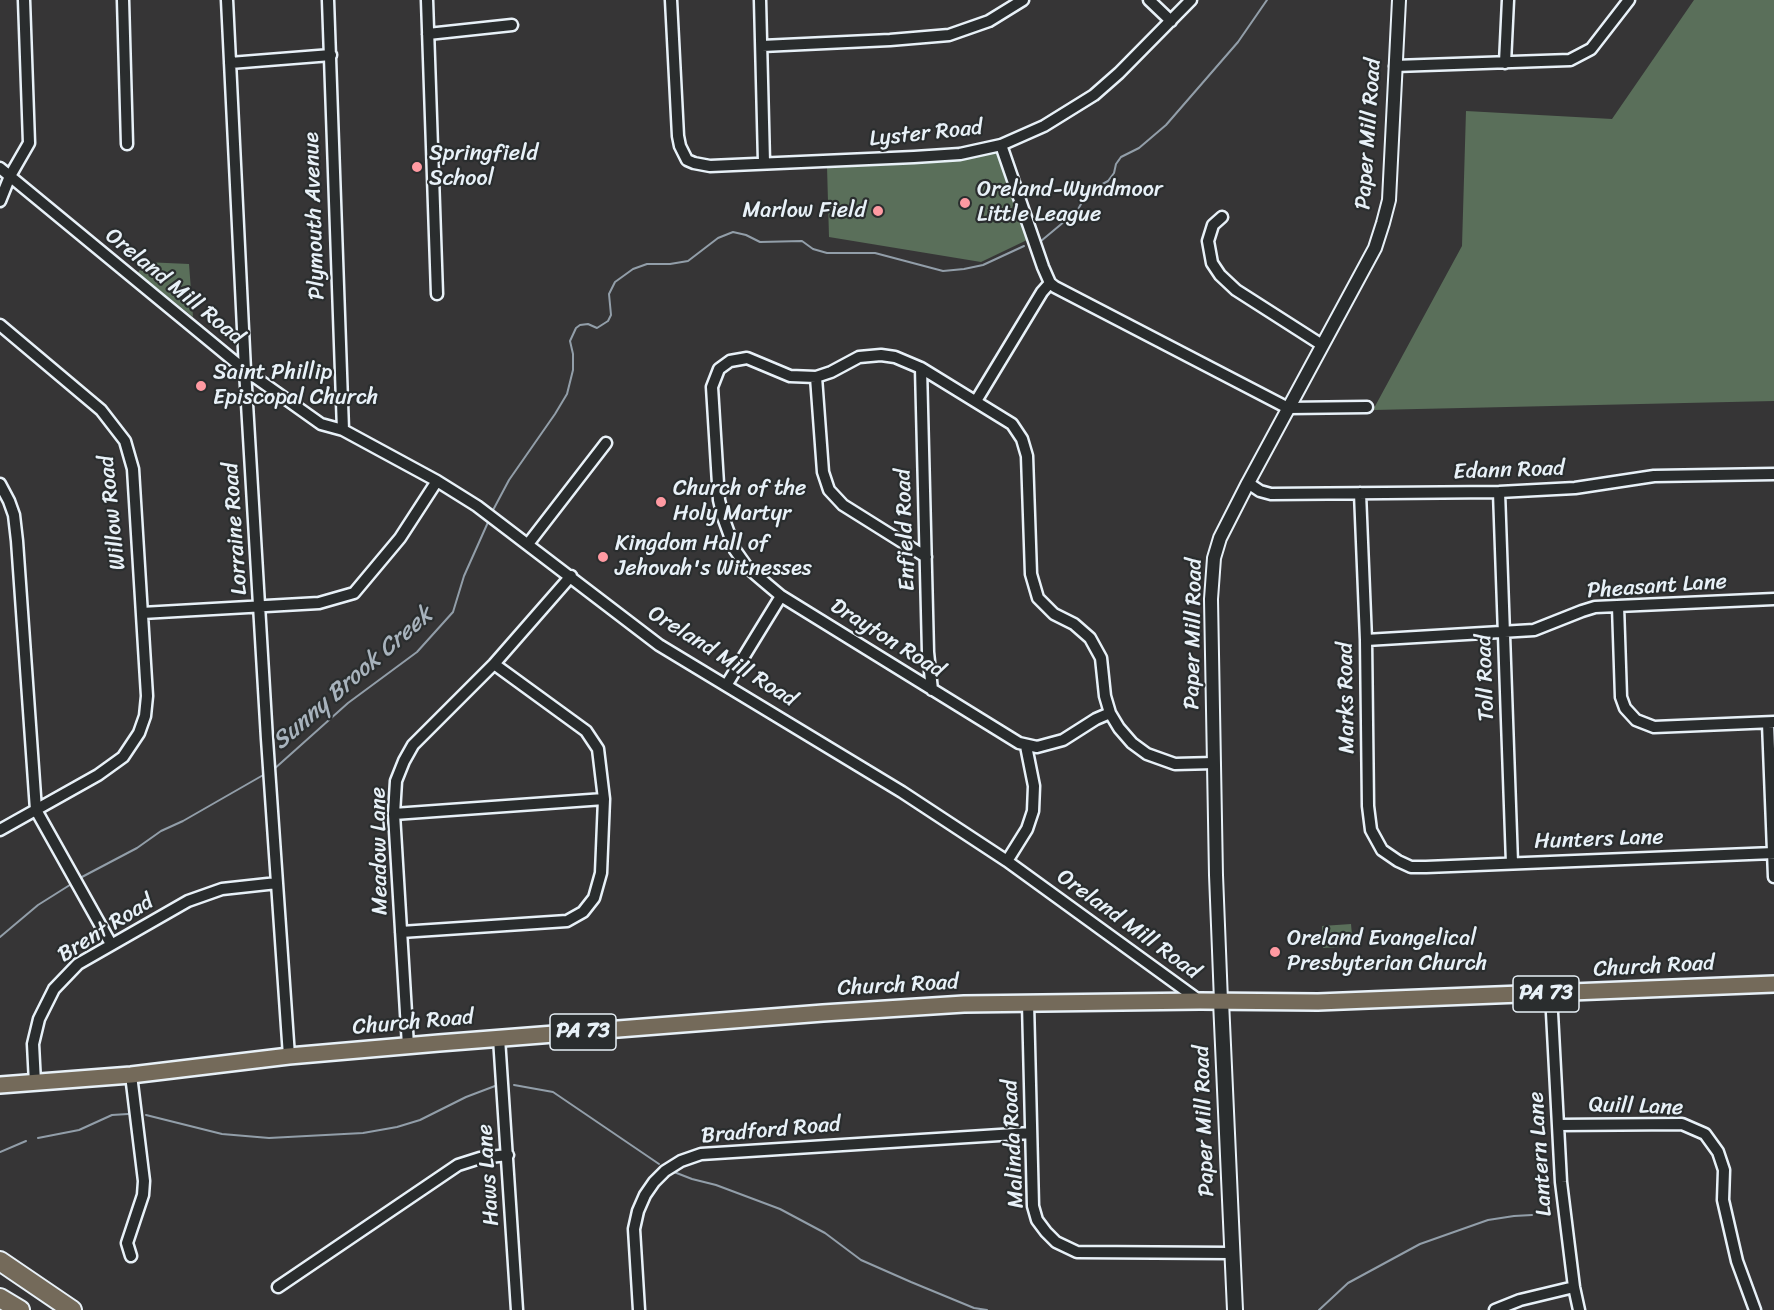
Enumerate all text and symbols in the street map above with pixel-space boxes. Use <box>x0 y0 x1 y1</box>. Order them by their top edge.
street label: Paper Mill Road <box>1351 58 1387 210</box>
street label: Lyster Road <box>868 115 984 153</box>
street label: Plymouth Avenue <box>299 132 331 300</box>
place label: Springfield School <box>429 141 538 192</box>
marker: Springfield School <box>410 160 424 174</box>
place label: Oreland-Wyndmoor Little League <box>977 177 1163 228</box>
marker: Oreland-Wyndmoor Little League <box>958 196 972 210</box>
place label: Marlow Field <box>742 198 866 224</box>
marker: Marlow Field <box>871 204 885 218</box>
street label: Oreland Mill Road <box>99 223 249 351</box>
place label: Saint Phillip Episcopal Church <box>213 360 378 412</box>
marker: Saint Phillip Episcopal Church <box>194 379 208 393</box>
street label: Willow Road <box>94 455 132 571</box>
street label: Edann Road <box>1453 456 1565 486</box>
street label: Lorraine Road <box>218 462 254 596</box>
street label: Enfield Road <box>891 468 921 592</box>
place label: Church of the Holy Martyr <box>673 476 806 528</box>
marker: Church of the Holy Martyr <box>654 495 668 509</box>
place label: Kingdom Hall of Jehovah's Witnesses <box>615 531 812 582</box>
marker: Kingdom Hall of Jehovah's Witnesses <box>596 550 610 564</box>
street label: Paper Mill Road <box>1179 558 1209 710</box>
street label: Pheasant Lane <box>1586 569 1728 605</box>
street label: Drayton Road <box>825 594 949 684</box>
street label: Oreland Mill Road <box>643 601 801 713</box>
water label: Sunny Brook Creek <box>267 602 439 756</box>
street label: Toll Road <box>1471 634 1501 722</box>
street label: Marks Road <box>1333 642 1361 754</box>
street label: Meadow Lane <box>366 787 394 915</box>
street label: Hunters Lane <box>1534 825 1664 855</box>
street label: Oreland Mill Road <box>1051 864 1205 986</box>
street label: Brent Road <box>53 889 159 969</box>
place label: Oreland Evangelical Presbyterian Church <box>1287 926 1487 978</box>
marker: Oreland Evangelical Presbyterian Church <box>1268 945 1282 959</box>
street label: Church Road <box>1593 951 1715 983</box>
street label: Church Road <box>837 970 959 1002</box>
road number: PA 73 <box>1513 976 1579 1012</box>
street label: Church Road <box>351 1005 475 1041</box>
road number: PA 73 <box>550 1014 616 1050</box>
street label: Paper Mill Road <box>1189 1045 1221 1197</box>
street label: Malinda Road <box>997 1079 1031 1209</box>
street label: Lantern Lane <box>1523 1091 1559 1217</box>
street label: Quill Lane <box>1588 1092 1684 1122</box>
street label: Bradford Road <box>700 1112 842 1150</box>
street label: Haws Lane <box>472 1123 506 1227</box>

